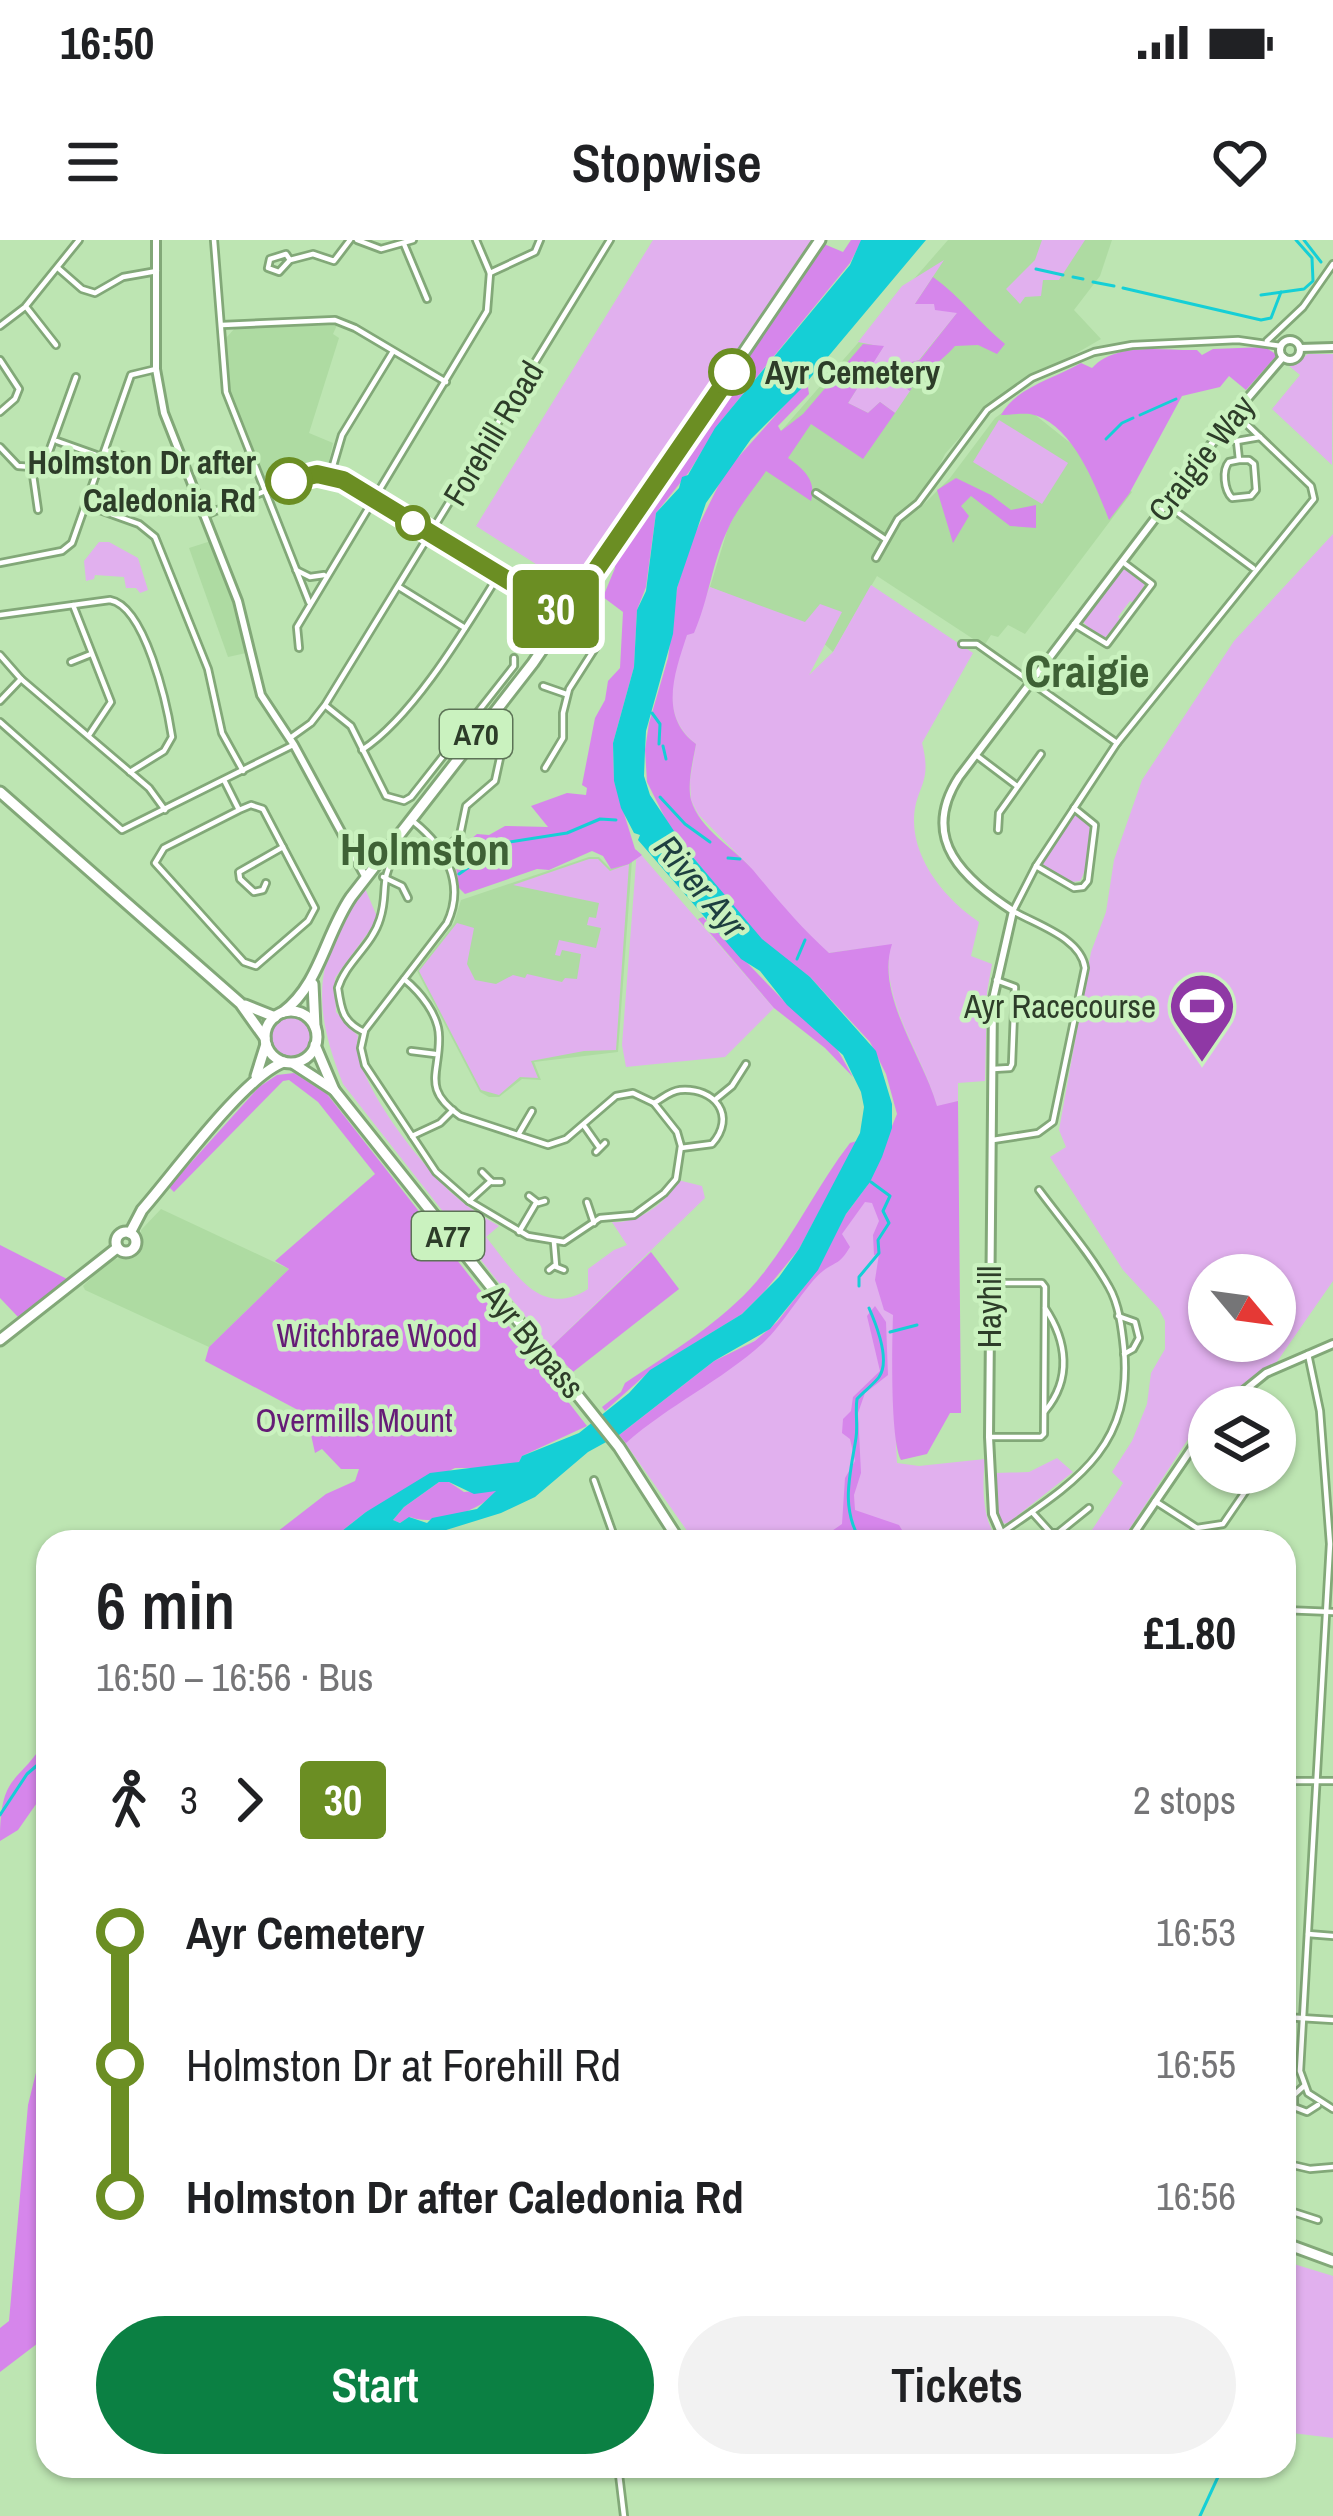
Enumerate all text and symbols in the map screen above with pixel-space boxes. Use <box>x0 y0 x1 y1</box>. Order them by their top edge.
text: 16:50 <box>60 12 154 73</box>
text: Stopwise <box>571 126 762 199</box>
icon: menu <box>60 129 126 195</box>
icon: heart <box>1207 129 1273 195</box>
marker: Ayr Cemetery <box>710 350 754 394</box>
place label: Ayr Cemetery <box>765 350 940 394</box>
street label: Forehill Road <box>433 353 553 513</box>
street label: Craigie Way <box>1138 385 1265 530</box>
place label: Holmston Dr after Caledonia Rd <box>27 440 256 522</box>
marker: Holmston Dr after Caledonia Rd <box>267 459 311 503</box>
unlabelled marker <box>397 507 429 539</box>
line badge: 30 <box>502 570 610 648</box>
text: 30 <box>537 581 575 637</box>
district label: Craigie <box>1024 640 1150 701</box>
road number: A70 <box>440 710 512 758</box>
district label: Holmston <box>340 818 510 879</box>
water label: River Ayr <box>644 824 759 948</box>
sports icon: Ayr Racecourse <box>1167 971 1237 1065</box>
place label: Ayr Racecourse <box>963 984 1156 1028</box>
road number: A77 <box>412 1212 484 1260</box>
north arrow <box>1188 1254 1296 1362</box>
map controls <box>1188 1254 1296 1494</box>
street label: Hayhill <box>967 1266 1011 1348</box>
street label: Ayr Bypass <box>473 1274 595 1407</box>
park label: Witchbrae Wood <box>276 1313 478 1357</box>
button: layers <box>1188 1386 1296 1494</box>
park label: Overmills Mount <box>256 1398 452 1442</box>
text: 6 min <box>96 1561 235 1650</box>
text: £1.80 <box>1144 1602 1236 1663</box>
text: 16:50 – 16:56 · Bus <box>96 1651 373 1703</box>
icon: walk <box>96 1767 162 1833</box>
icon: forward <box>216 1767 282 1833</box>
text: 30 <box>324 1772 362 1828</box>
text: 3 <box>180 1774 198 1826</box>
text: 2 stops <box>1133 1774 1236 1826</box>
text: Ayr Cemetery <box>186 1902 425 1963</box>
text: 16:53 <box>1156 1906 1236 1958</box>
text: Holmston Dr at Forehill Rd <box>186 2034 621 2095</box>
text: 16:55 <box>1156 2038 1236 2090</box>
text: Holmston Dr after Caledonia Rd <box>186 2166 744 2227</box>
text: 16:56 <box>1156 2170 1236 2222</box>
button: Start <box>96 2316 654 2454</box>
button: Tickets <box>678 2316 1236 2454</box>

